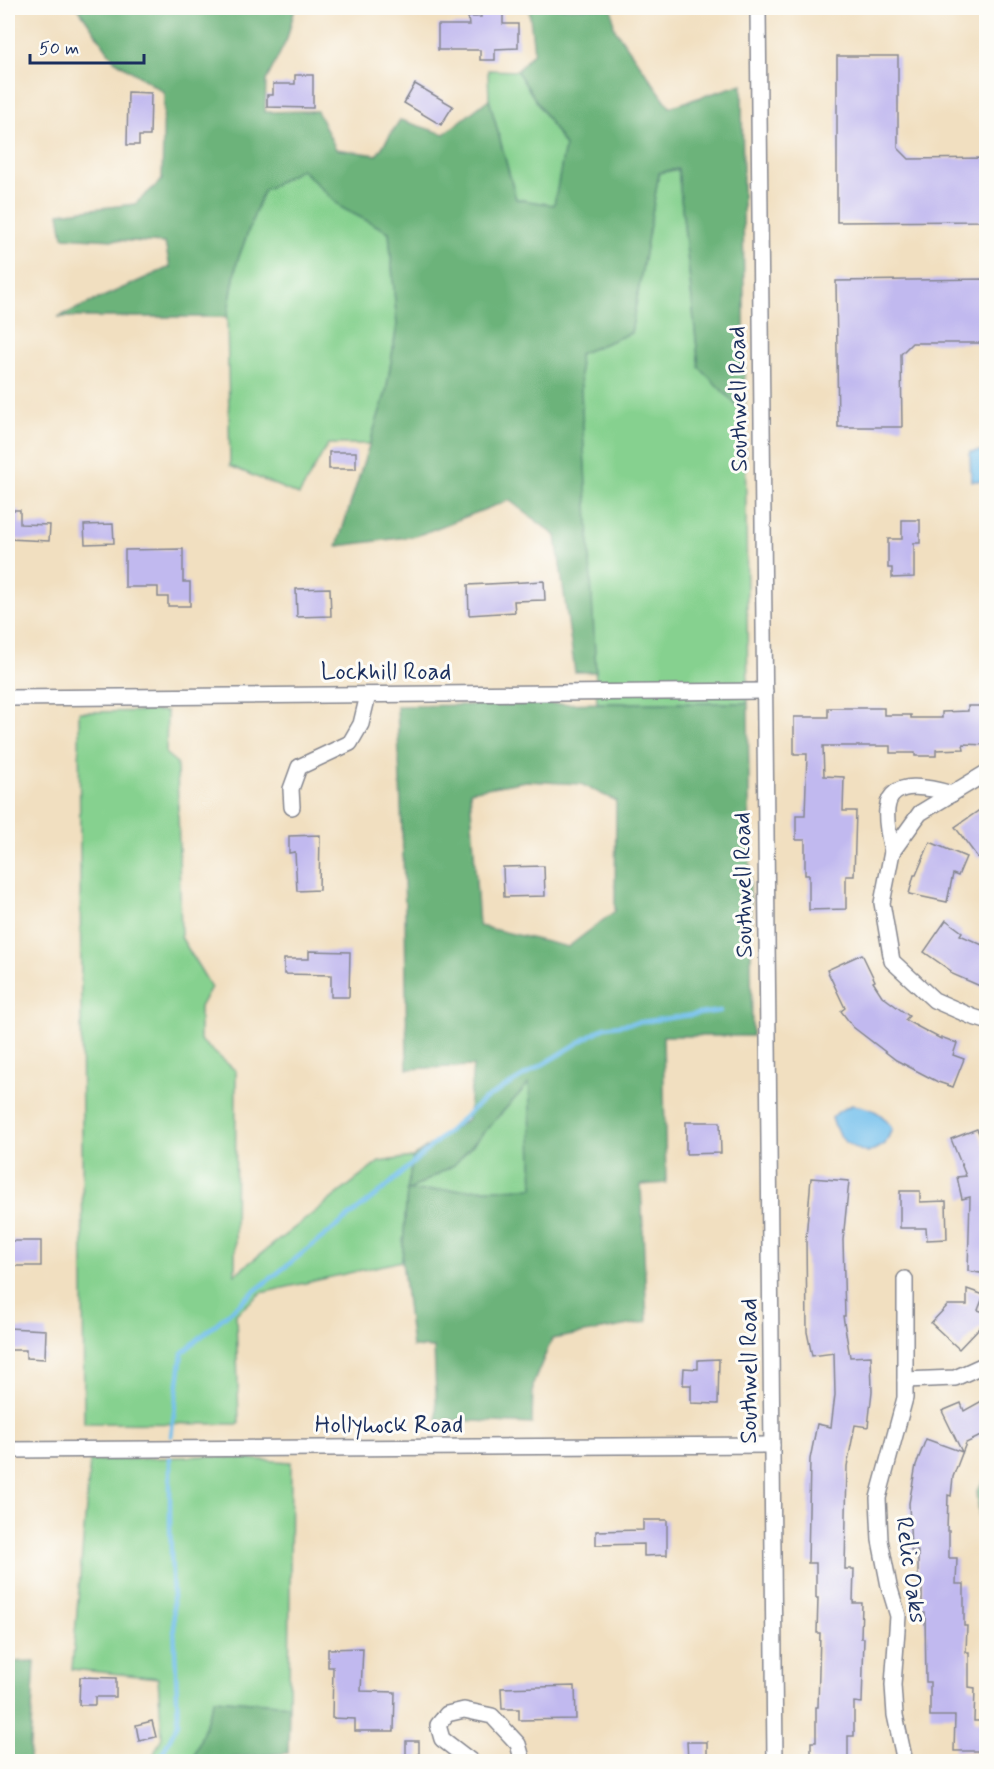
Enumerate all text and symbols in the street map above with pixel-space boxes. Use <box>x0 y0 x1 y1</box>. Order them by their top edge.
scale bar <box>30 27 144 65</box>
text: 50 m <box>39 37 79 61</box>
street label: Southwell Road <box>722 326 756 472</box>
street label: Lockhill Road <box>321 657 451 688</box>
street label: Southwell Road <box>727 812 761 958</box>
street label: Southwell Road <box>734 1298 765 1444</box>
street label: Hollyhock Road <box>315 1410 463 1441</box>
street label: Relic Oaks <box>887 1515 933 1625</box>

